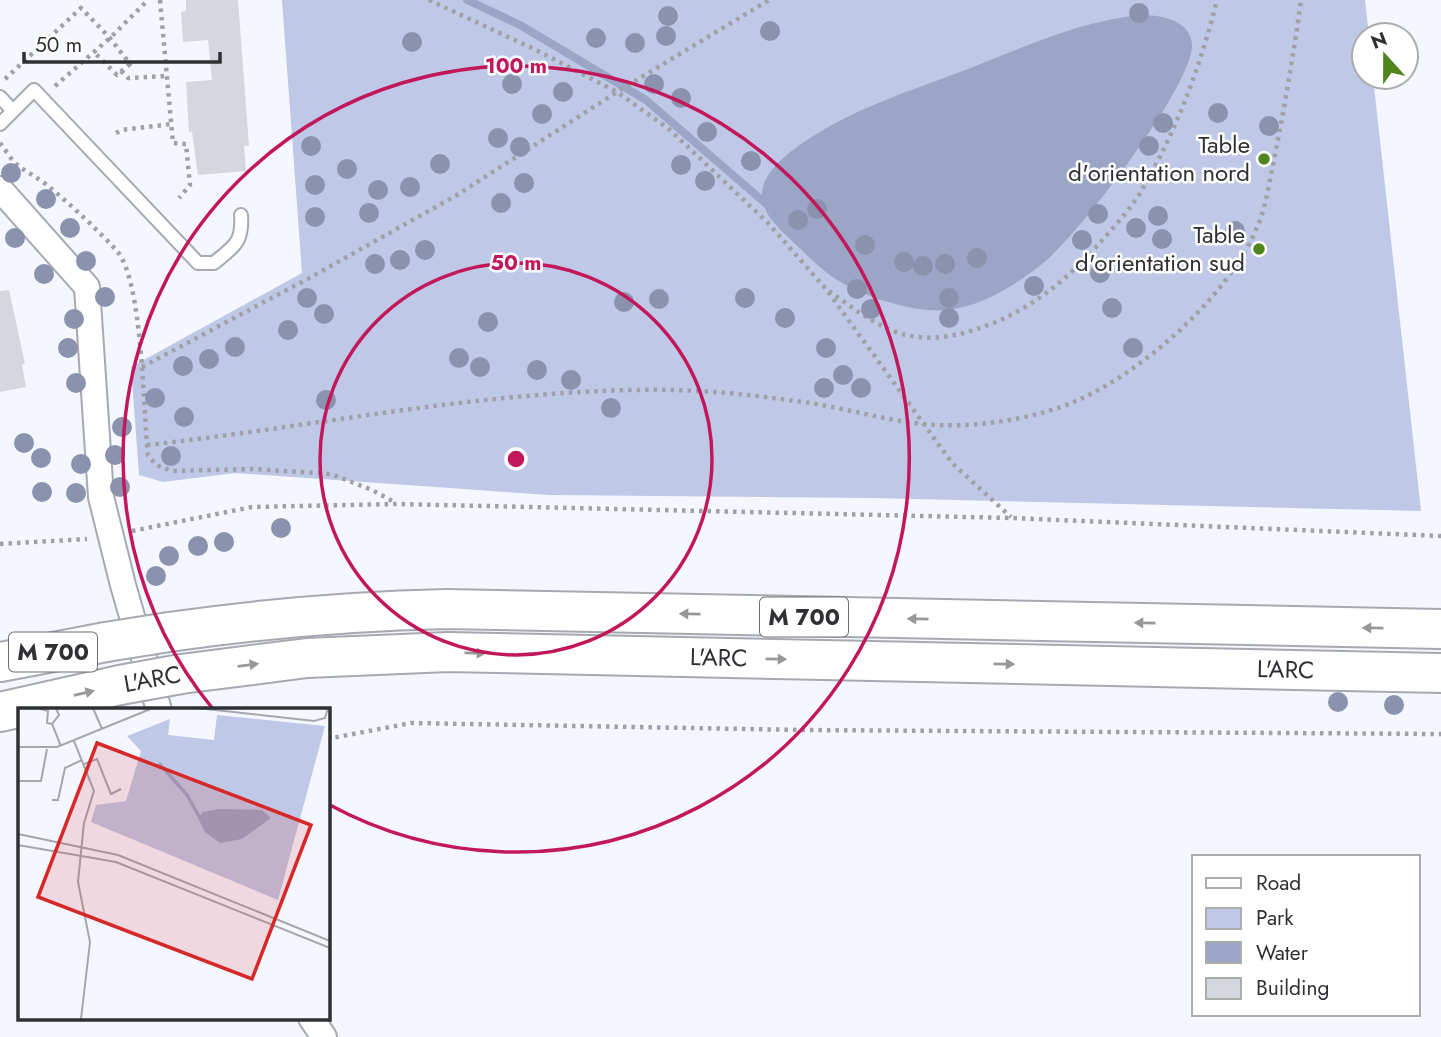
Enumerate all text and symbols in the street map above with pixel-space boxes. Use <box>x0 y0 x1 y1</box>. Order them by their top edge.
scale bar <box>24 21 220 65</box>
north arrow <box>1350 21 1420 91</box>
text: N <box>1367 25 1391 56</box>
text: 50 m <box>35 30 82 60</box>
text: 100 m <box>485 51 547 81</box>
place label: Table d'orientation nord <box>1068 127 1250 190</box>
marker: Table d'orientation nord <box>1256 151 1272 167</box>
place label: Table d'orientation sud <box>1075 217 1245 280</box>
marker: Table d'orientation sud <box>1251 241 1267 257</box>
text: 50 m <box>491 248 541 278</box>
centre of rings <box>504 447 528 471</box>
road number: M 700 <box>760 597 848 636</box>
one-way arrow <box>679 609 701 620</box>
one-way arrow <box>907 613 929 625</box>
one-way arrow <box>1134 618 1156 629</box>
one-way arrow <box>1362 622 1384 634</box>
road number: M 700 <box>9 632 97 672</box>
street label: L'ARC <box>690 639 748 675</box>
one-way arrow <box>465 647 487 659</box>
street label: L'ARC <box>1256 651 1315 687</box>
one-way arrow <box>766 654 788 665</box>
street label: L'ARC <box>121 656 184 701</box>
one-way arrow <box>993 658 1015 670</box>
one-way arrow <box>238 659 260 670</box>
one-way arrow <box>73 687 95 698</box>
inset map <box>18 708 329 1020</box>
legend <box>1192 855 1420 1016</box>
text: Road <box>1256 868 1301 898</box>
text: Park <box>1256 903 1294 933</box>
text: Water <box>1256 938 1309 968</box>
text: Building <box>1256 973 1329 1003</box>

